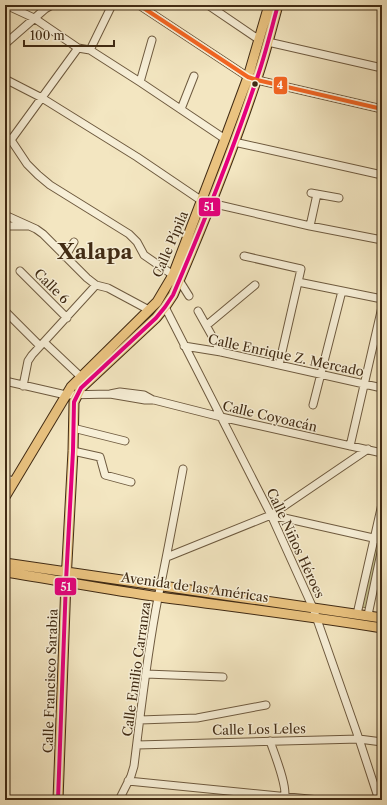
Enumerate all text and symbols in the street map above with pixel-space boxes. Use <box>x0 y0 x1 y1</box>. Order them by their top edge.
scale bar <box>24 22 114 48</box>
text: 100 m <box>30 28 65 43</box>
line badge: 4 <box>273 76 288 95</box>
text: 4 <box>277 78 284 92</box>
unlabelled marker <box>250 79 260 89</box>
line badge: 51 <box>198 197 221 217</box>
text: 51 <box>203 200 215 214</box>
street label: Calle Pípila <box>149 208 191 280</box>
district label: Xalapa <box>56 239 134 264</box>
street label: Calle 6 <box>31 265 73 307</box>
street label: Calle Enrique Z. Mercado <box>207 331 366 379</box>
street label: Calle Coyoacán <box>221 397 319 435</box>
street label: Calle Niños Héroes <box>264 486 329 601</box>
street label: Avenida de las Américas <box>119 569 270 605</box>
line badge: 51 <box>54 577 77 596</box>
text: 51 <box>60 580 72 594</box>
street label: Calle Emilio Carranza <box>119 600 153 737</box>
street label: Calle Francisco Sarabia <box>39 608 61 753</box>
street label: Calle Los Leles <box>212 720 306 738</box>

